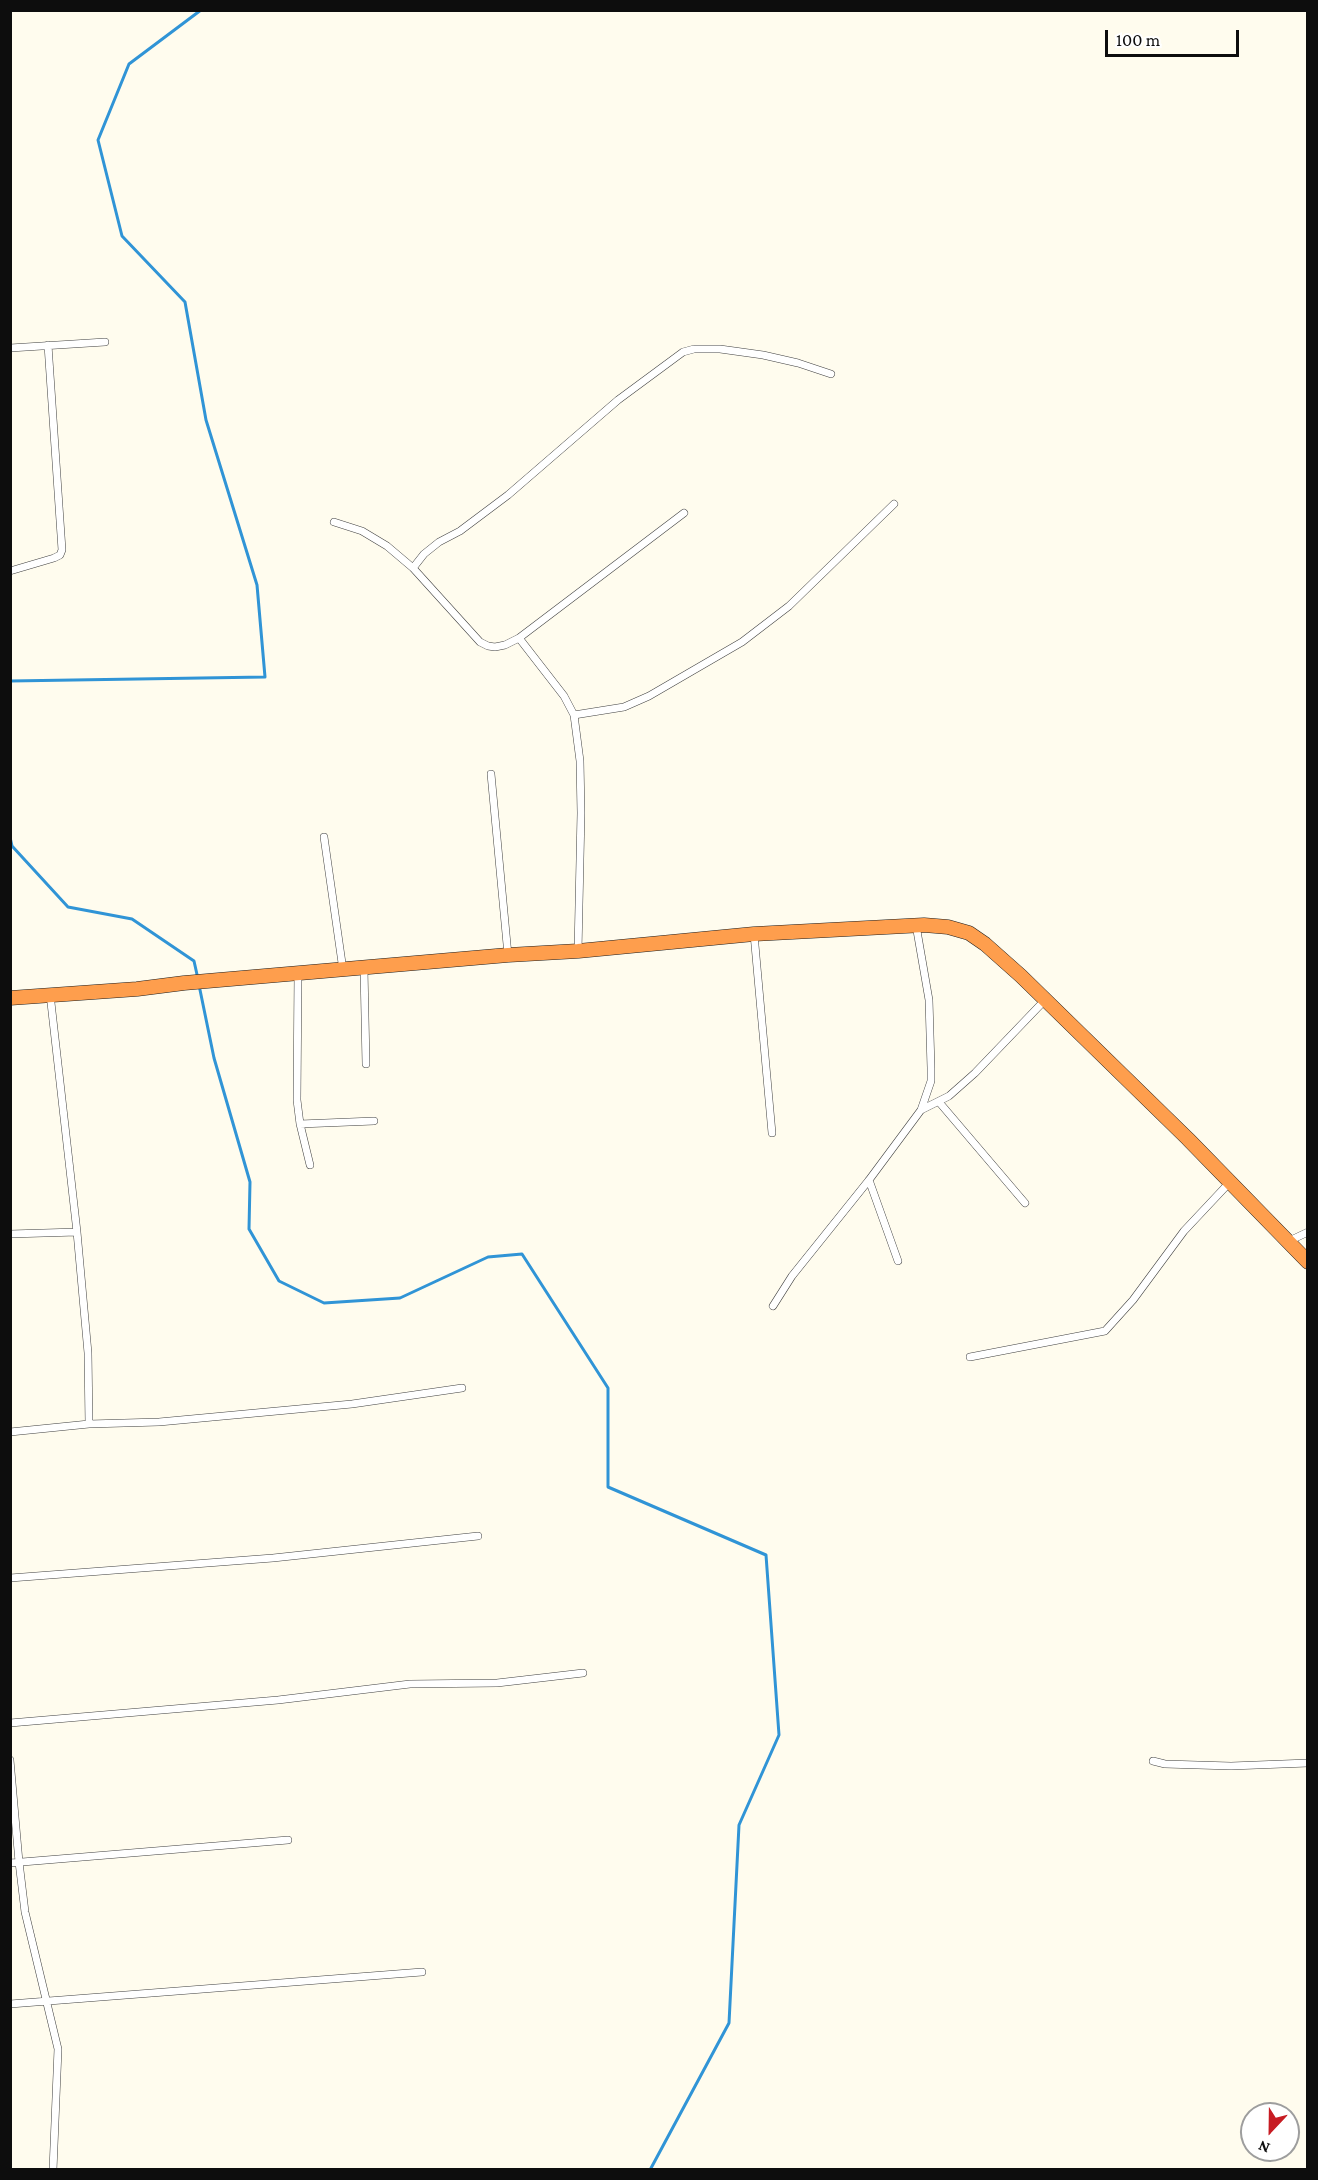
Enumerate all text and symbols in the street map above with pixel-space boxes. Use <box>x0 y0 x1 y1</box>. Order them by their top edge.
scale bar <box>1108 18 1242 56</box>
text: 100 m <box>1116 30 1160 50</box>
north arrow <box>1240 2102 1300 2162</box>
text: N <box>1256 2137 1272 2157</box>

